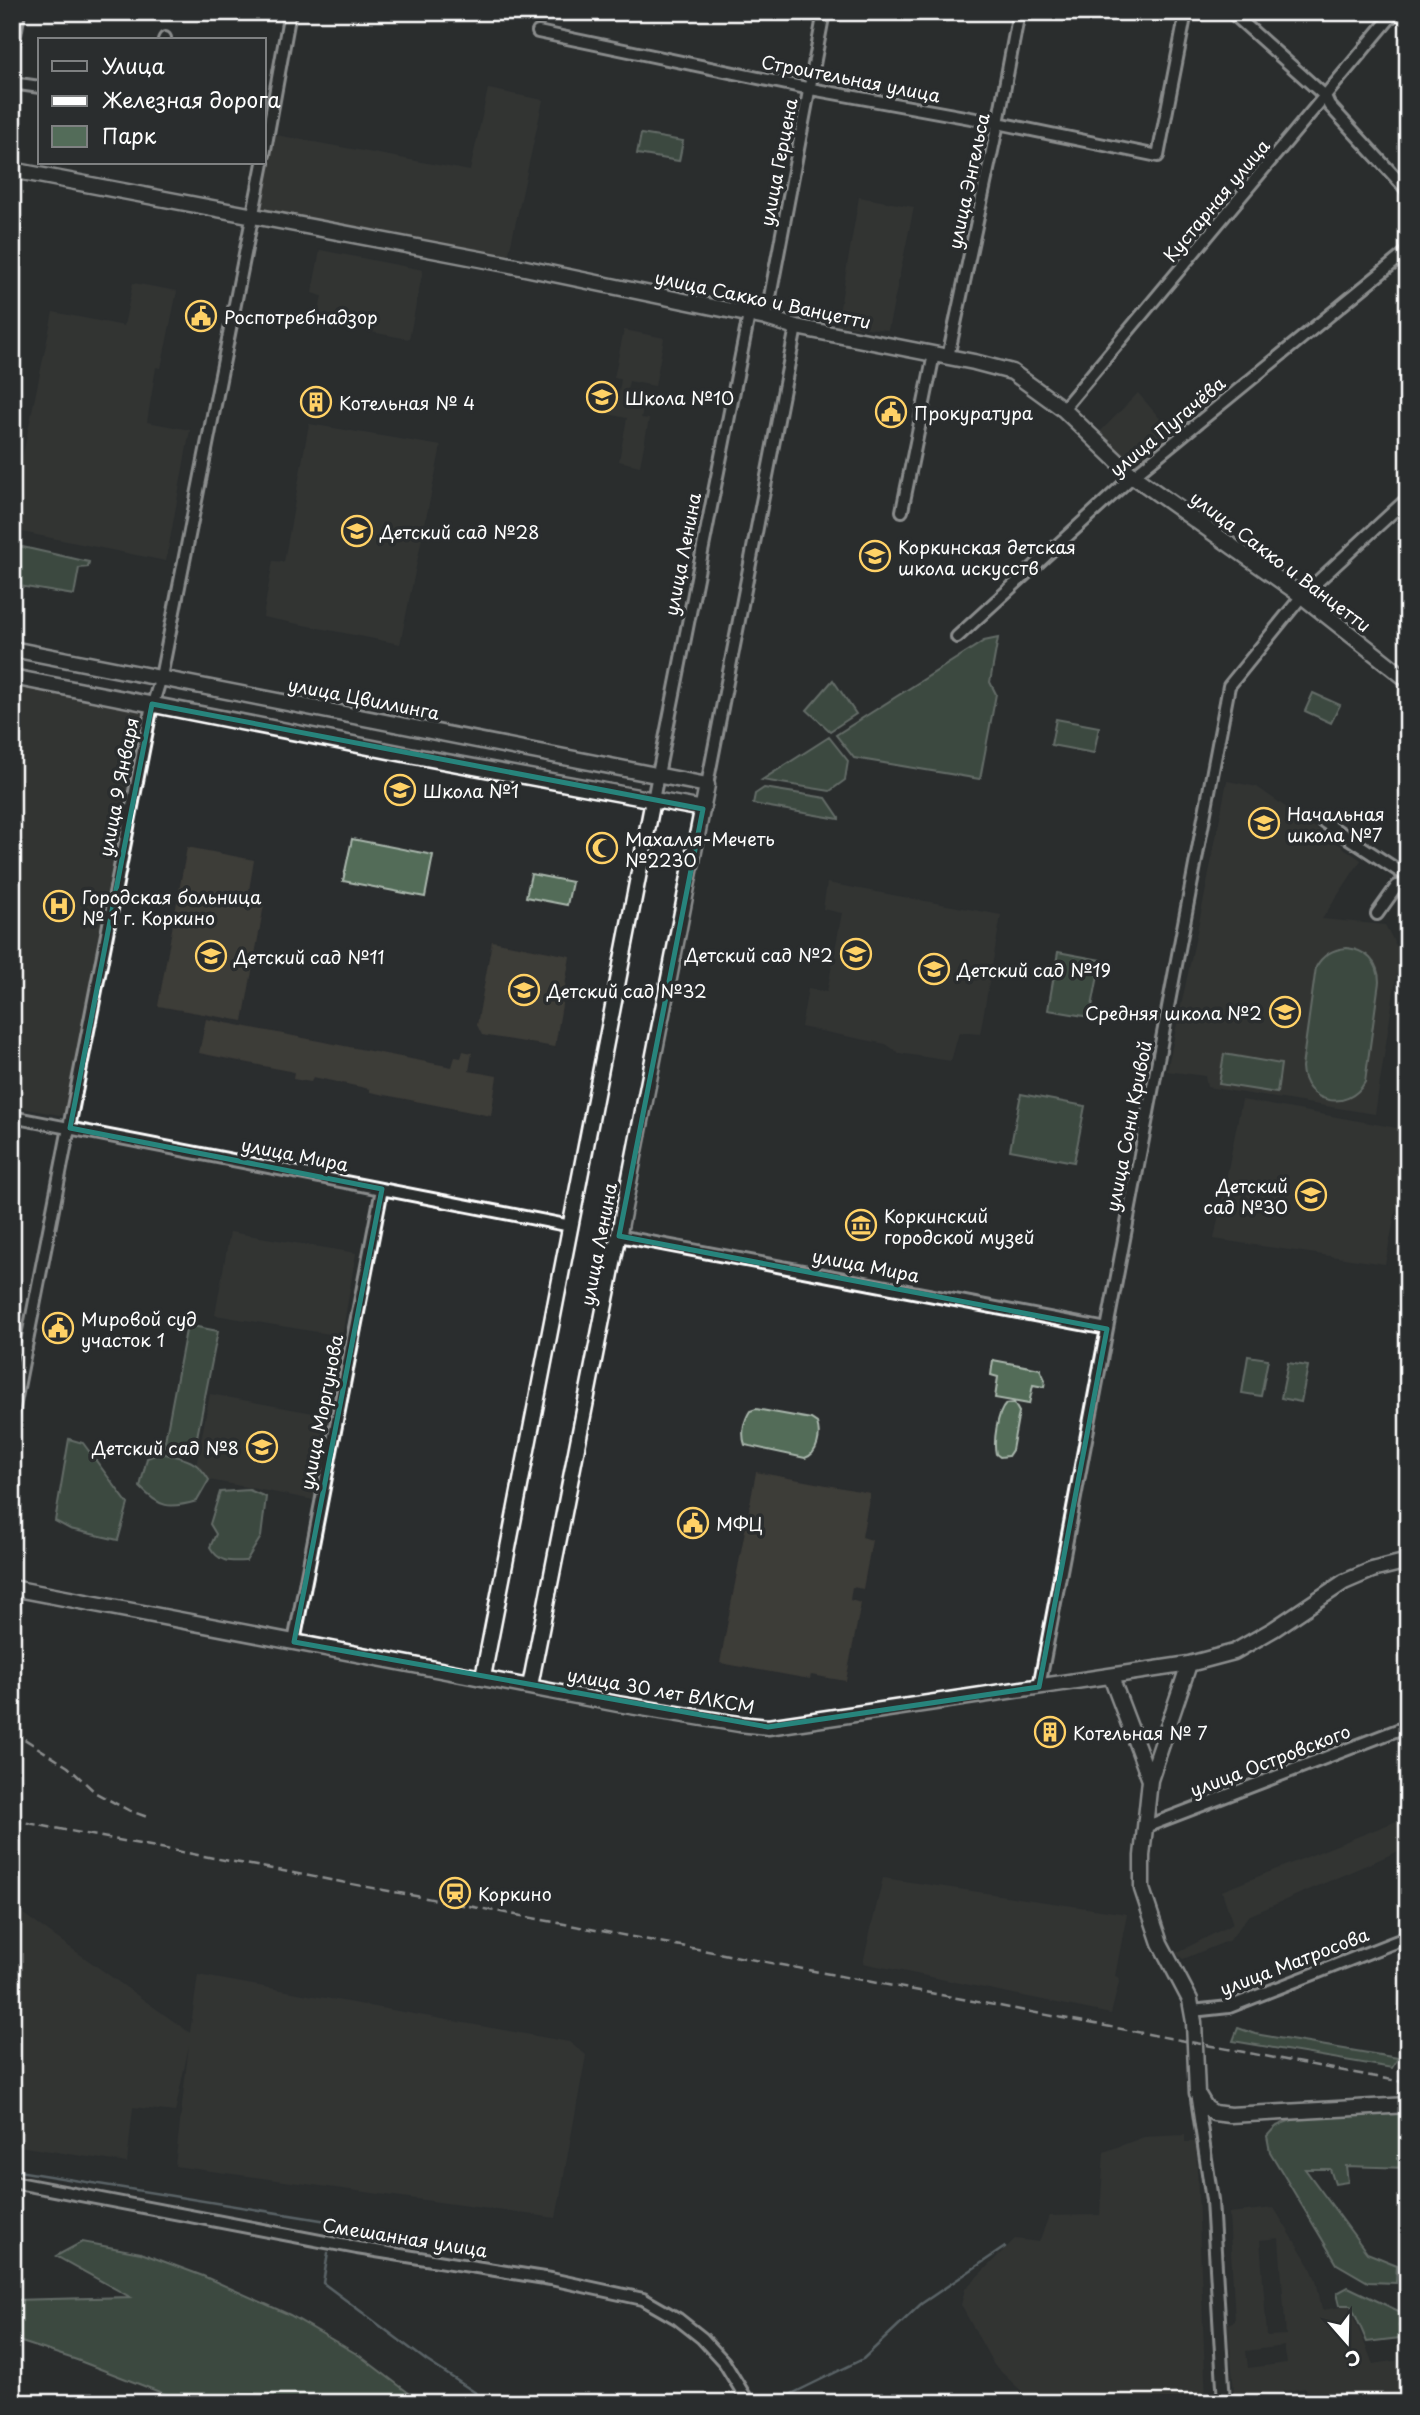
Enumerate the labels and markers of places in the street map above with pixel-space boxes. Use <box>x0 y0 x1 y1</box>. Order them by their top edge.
public building icon: Роспотребнадзор <box>184 299 218 333</box>
place label: Роспотребнадзор <box>224 303 378 330</box>
school or university icon: Школа №10 <box>585 380 619 414</box>
place label: Школа №10 <box>625 384 734 411</box>
building icon: Котельная № 4 <box>299 385 333 419</box>
place label: Котельная № 4 <box>339 389 475 416</box>
public building icon: Прокуратура <box>874 395 908 429</box>
place label: Прокуратура <box>914 399 1034 426</box>
school or university icon: Детский сад №28 <box>340 514 374 548</box>
place label: Детский сад №28 <box>379 518 539 545</box>
place label: Коркинская детская школа искусств <box>898 533 1076 581</box>
school or university icon: Коркинская детская школа искусств <box>858 539 892 573</box>
school or university icon: Школа №1 <box>383 773 417 807</box>
place label: Школа №1 <box>423 777 519 804</box>
place label: Начальная школа №7 <box>1287 800 1385 848</box>
school or university icon: Начальная школа №7 <box>1247 806 1281 840</box>
place label: Махалля-Мечеть №2230 <box>625 825 775 873</box>
mosque icon: Махалля-Мечеть №2230 <box>585 831 619 865</box>
place label: Городская больница № 1 г. Коркино <box>82 883 262 931</box>
hospital icon: Городская больница № 1 г. Коркино <box>42 889 76 923</box>
school or university icon: Детский сад №2 <box>839 937 873 971</box>
school or university icon: Детский сад №11 <box>194 939 228 973</box>
place label: Детский сад №2 <box>684 941 833 968</box>
place label: Детский сад №11 <box>233 943 385 970</box>
school or university icon: Детский сад №19 <box>917 952 951 986</box>
place label: Детский сад №19 <box>956 956 1111 983</box>
school or university icon: Детский сад №32 <box>507 973 541 1007</box>
place label: Детский сад №32 <box>546 977 707 1004</box>
school or university icon: Средняя школа №2 <box>1268 995 1302 1029</box>
place label: Средняя школа №2 <box>1085 999 1262 1026</box>
place label: Детский сад №30 <box>1204 1172 1288 1220</box>
school or university icon: Детский сад №30 <box>1294 1178 1328 1212</box>
place label: Коркинский городской музей <box>884 1202 1034 1250</box>
museum icon: Коркинский городской музей <box>844 1208 878 1242</box>
place label: Мировой суд участок 1 <box>81 1305 197 1353</box>
public building icon: Мировой суд участок 1 <box>41 1311 75 1345</box>
school or university icon: Детский сад №8 <box>245 1430 279 1464</box>
place label: Детский сад №8 <box>91 1434 239 1461</box>
public building icon: МФЦ <box>676 1506 710 1540</box>
place label: МФЦ <box>716 1510 763 1537</box>
building icon: Котельная № 7 <box>1033 1715 1067 1749</box>
place label: Котельная № 7 <box>1073 1719 1208 1746</box>
station icon: Коркино <box>438 1876 472 1910</box>
place label: Коркино <box>478 1880 552 1907</box>

